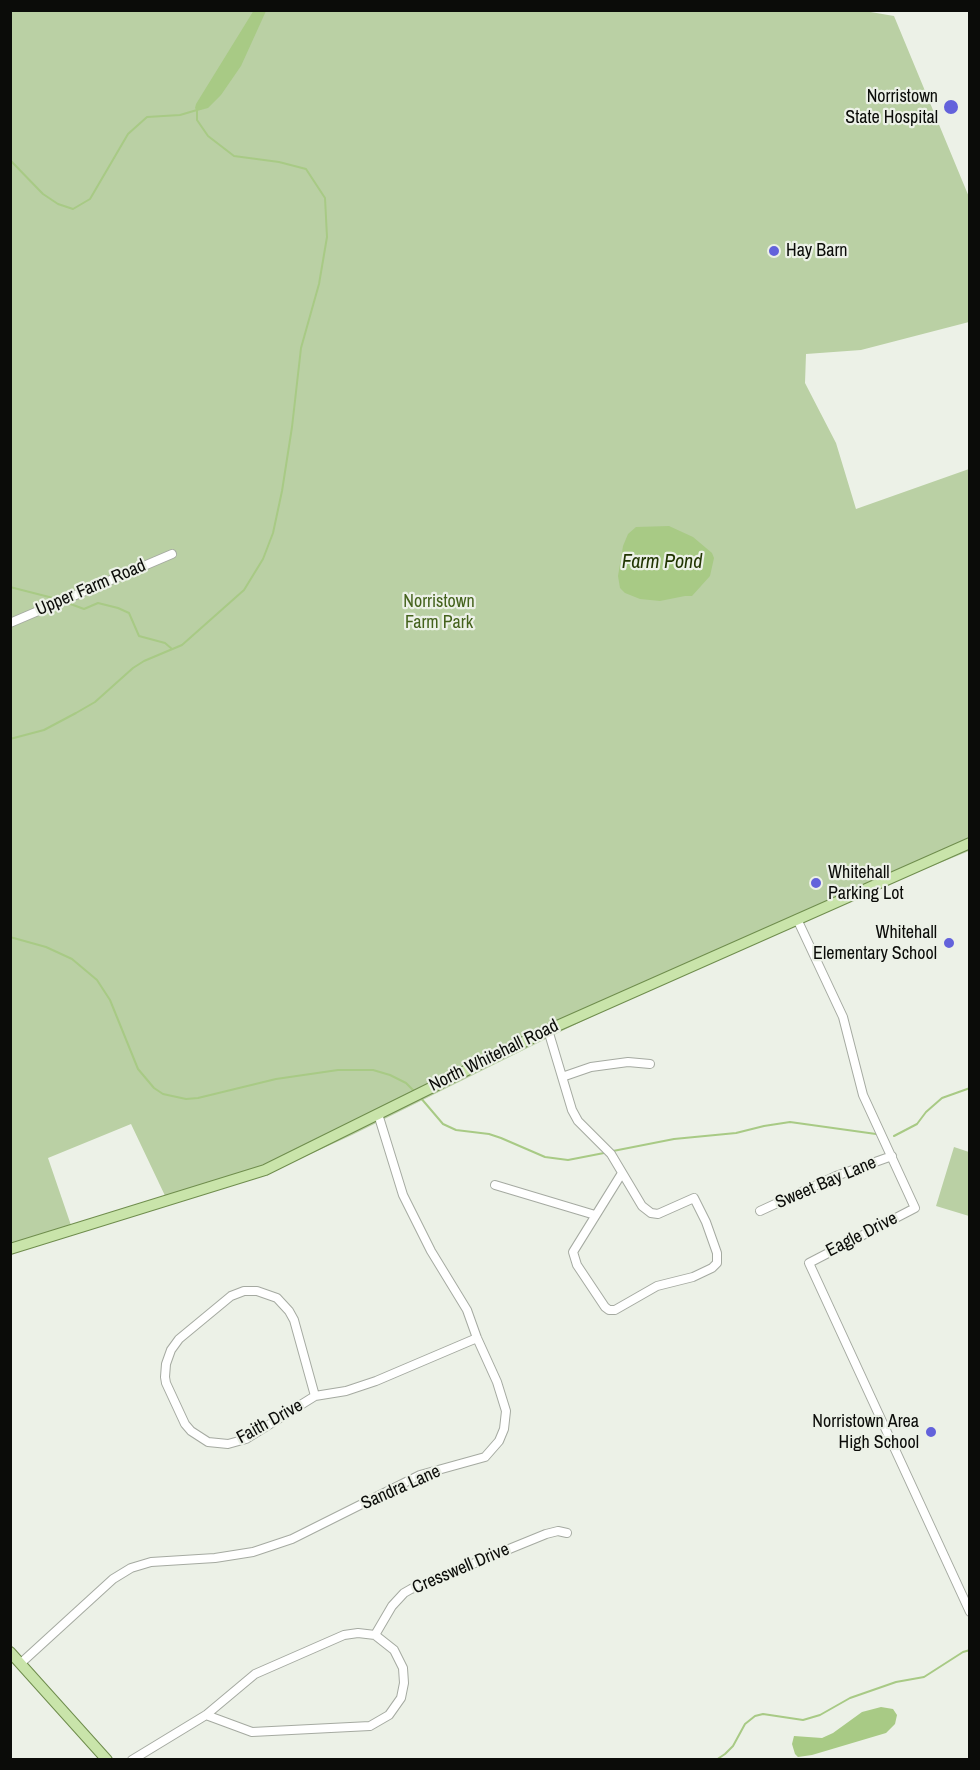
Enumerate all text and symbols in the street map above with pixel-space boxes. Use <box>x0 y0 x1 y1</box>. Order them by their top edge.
place label: Norristown State Hospital <box>845 86 938 128</box>
marker: Norristown State Hospital <box>942 98 960 116</box>
place label: Hay Barn <box>786 240 848 262</box>
marker: Hay Barn <box>767 244 781 258</box>
water label: Farm Pond <box>622 551 702 575</box>
street label: Upper Farm Road <box>33 555 149 621</box>
park label: Norristown Farm Park <box>403 591 475 634</box>
place label: Whitehall Parking Lot <box>828 862 903 904</box>
marker: Whitehall Parking Lot <box>809 876 823 890</box>
place label: Whitehall Elementary School <box>813 922 937 964</box>
marker: Whitehall Elementary School <box>942 936 956 950</box>
street label: North Whitehall Road <box>426 1015 562 1097</box>
street label: Sweet Bay Lane <box>772 1152 880 1214</box>
street label: Eagle Drive <box>823 1208 901 1262</box>
street label: Faith Drive <box>233 1395 307 1449</box>
place label: Norristown Area High School <box>812 1411 919 1454</box>
marker: Norristown Area High School <box>924 1425 938 1439</box>
street label: Sandra Lane <box>358 1461 444 1515</box>
street label: Cresswell Drive <box>409 1539 513 1599</box>

